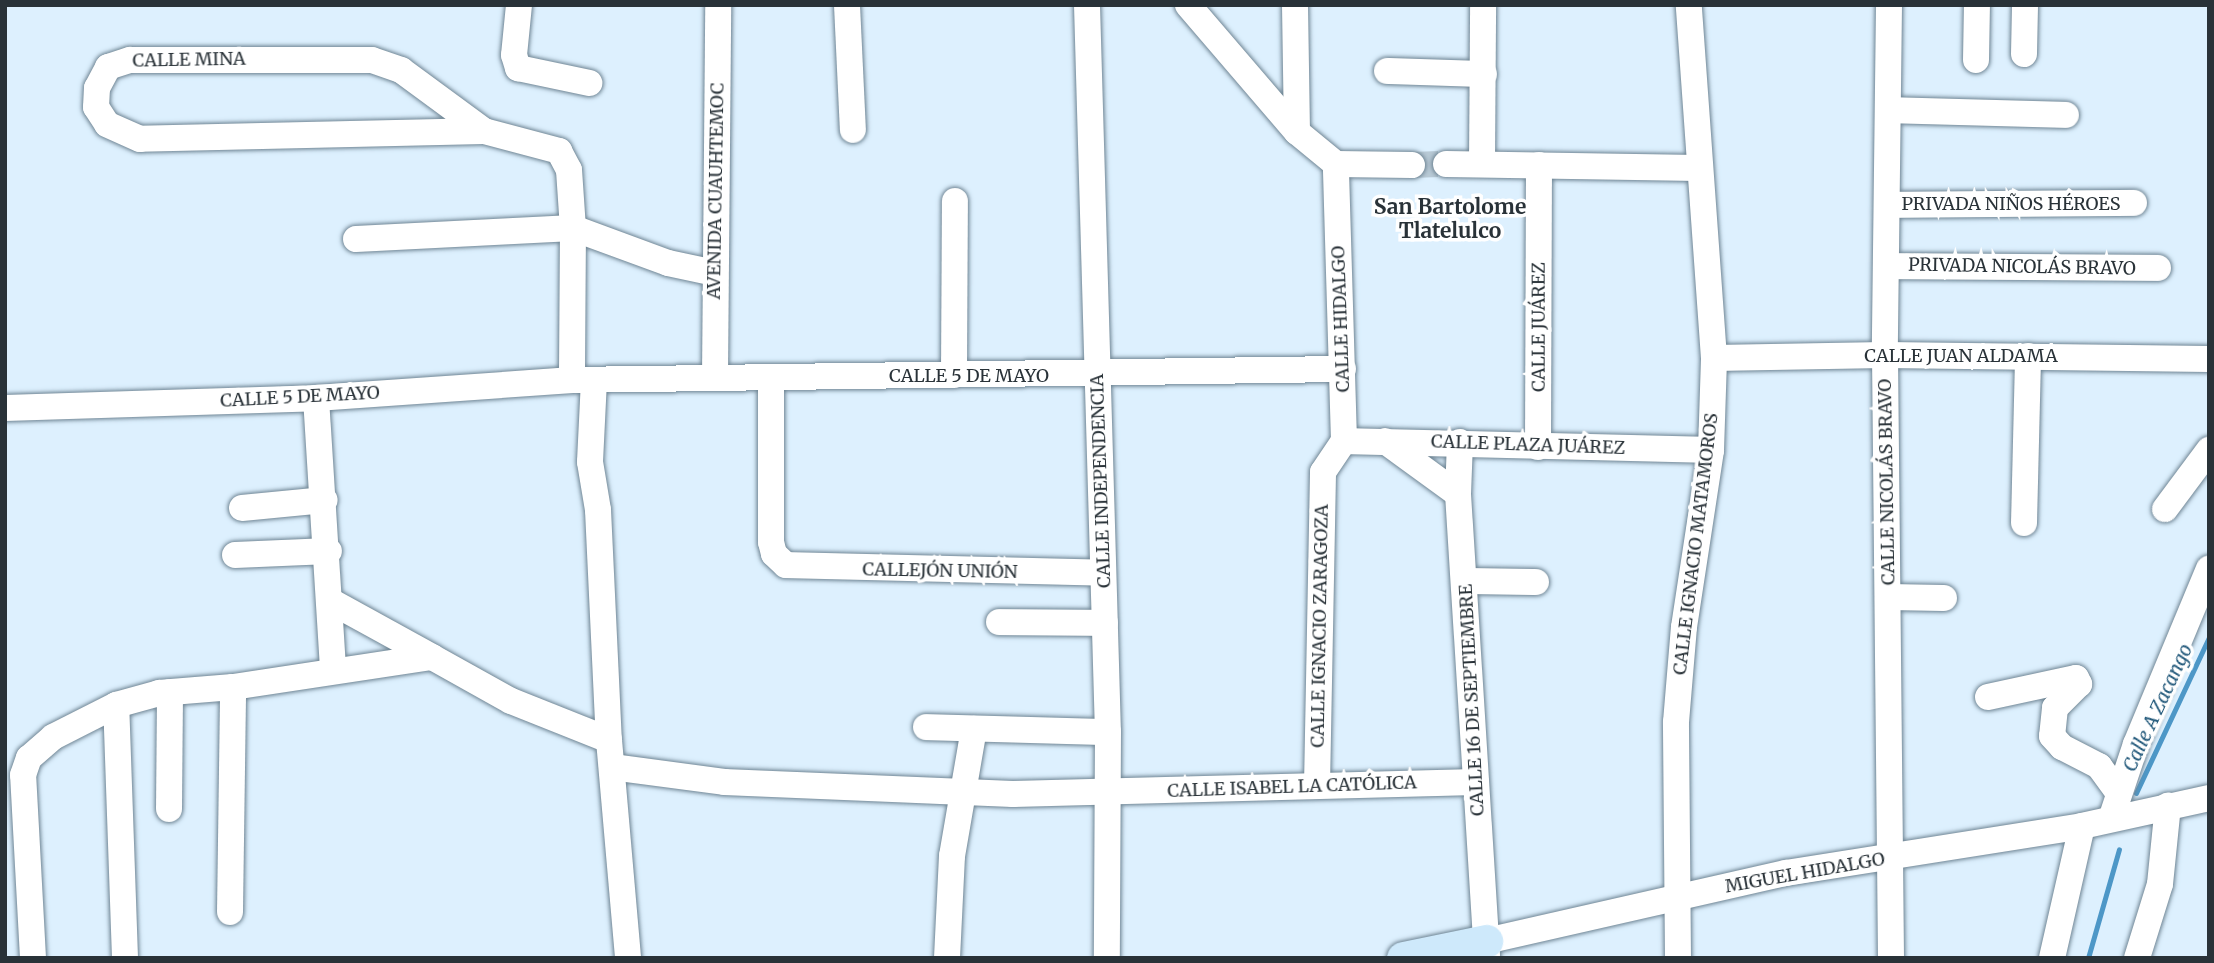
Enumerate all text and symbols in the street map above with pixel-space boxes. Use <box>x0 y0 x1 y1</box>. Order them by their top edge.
street label: CALLE MINA <box>132 48 246 72</box>
street label: AVENIDA CUAUHTEMOC <box>703 82 729 300</box>
street label: PRIVADA NIÑOS HÉROES <box>1902 193 2120 215</box>
district label: San Bartolome Tlatelulco <box>1374 194 1526 244</box>
street label: CALLE HIDALGO <box>1328 245 1354 393</box>
street label: PRIVADA NICOLÁS BRAVO <box>1908 254 2136 280</box>
street label: CALLE JUÁREZ <box>1528 262 1550 392</box>
street label: CALLE JUAN ALDAMA <box>1864 345 2058 367</box>
street label: CALLE 5 DE MAYO <box>889 365 1049 387</box>
street label: CALLE INDEPENDENCIA <box>1086 374 1116 588</box>
street label: CALLE NICOLÁS BRAVO <box>1874 379 1900 585</box>
street label: CALLE 5 DE MAYO <box>220 382 380 412</box>
street label: CALLE IGNACIO MATAMOROS <box>1669 412 1723 676</box>
street label: CALLE PLAZA JUÁREZ <box>1430 431 1626 459</box>
street label: CALLE IGNACIO ZARAGOZA <box>1307 504 1333 748</box>
street label: CALLEJÓN UNIÓN <box>862 559 1018 583</box>
street label: CALLE 16 DE SEPTIEMBRE <box>1455 583 1489 817</box>
water label: Calle A Zacango <box>2118 640 2198 776</box>
street label: CALLE ISABEL LA CATÓLICA <box>1167 772 1417 802</box>
street label: MIGUEL HIDALGO <box>1723 848 1887 898</box>

